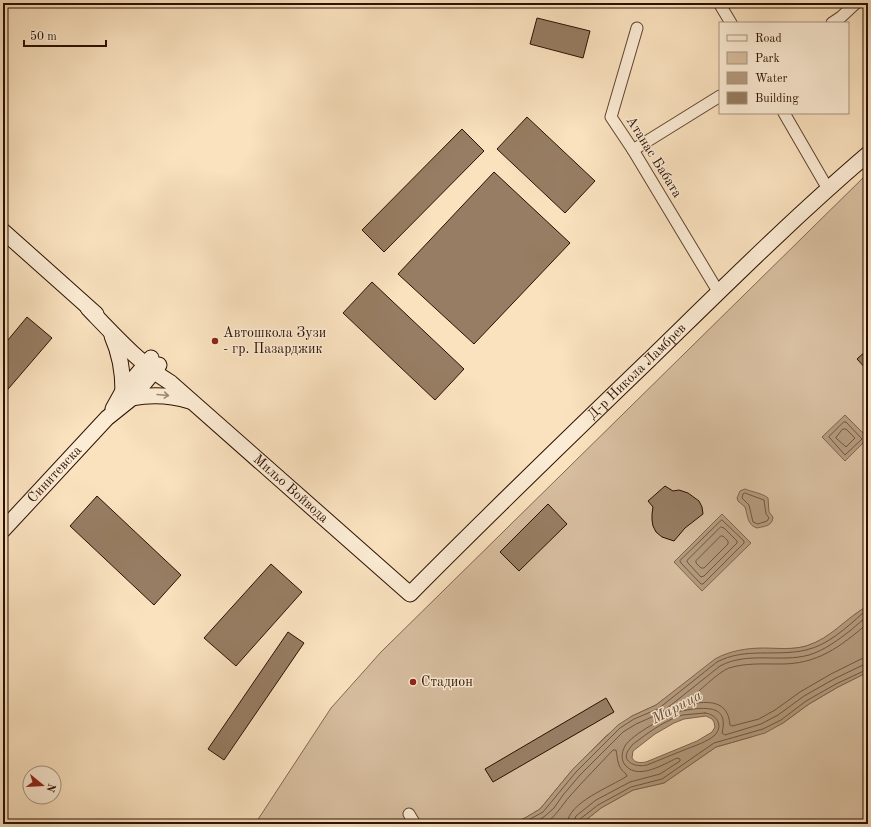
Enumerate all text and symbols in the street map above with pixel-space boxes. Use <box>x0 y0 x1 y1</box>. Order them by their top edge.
scale bar <box>24 22 106 48</box>
legend <box>719 22 849 114</box>
text: 50 m <box>30 30 57 43</box>
text: Road <box>755 33 782 45</box>
text: Park <box>755 53 780 65</box>
text: Water <box>755 73 788 85</box>
text: Building <box>755 93 799 105</box>
street label: Атанас Бабата <box>623 114 685 200</box>
street label: Д-р Никола Ламбрев <box>585 321 689 422</box>
place label: Автошкола Зузи - гр. Пазарджик <box>223 326 326 356</box>
marker: Автошкола Зузи - гр. Пазарджик <box>210 336 220 346</box>
one-way arrow <box>156 392 169 399</box>
street label: Синитевска <box>25 443 84 505</box>
street label: Мильо Войвода <box>251 452 331 526</box>
place label: Стадион <box>421 675 473 689</box>
marker: Стадион <box>408 677 418 687</box>
water label: Марица <box>648 689 705 728</box>
north arrow <box>22 765 62 805</box>
text: N <box>43 782 57 794</box>

